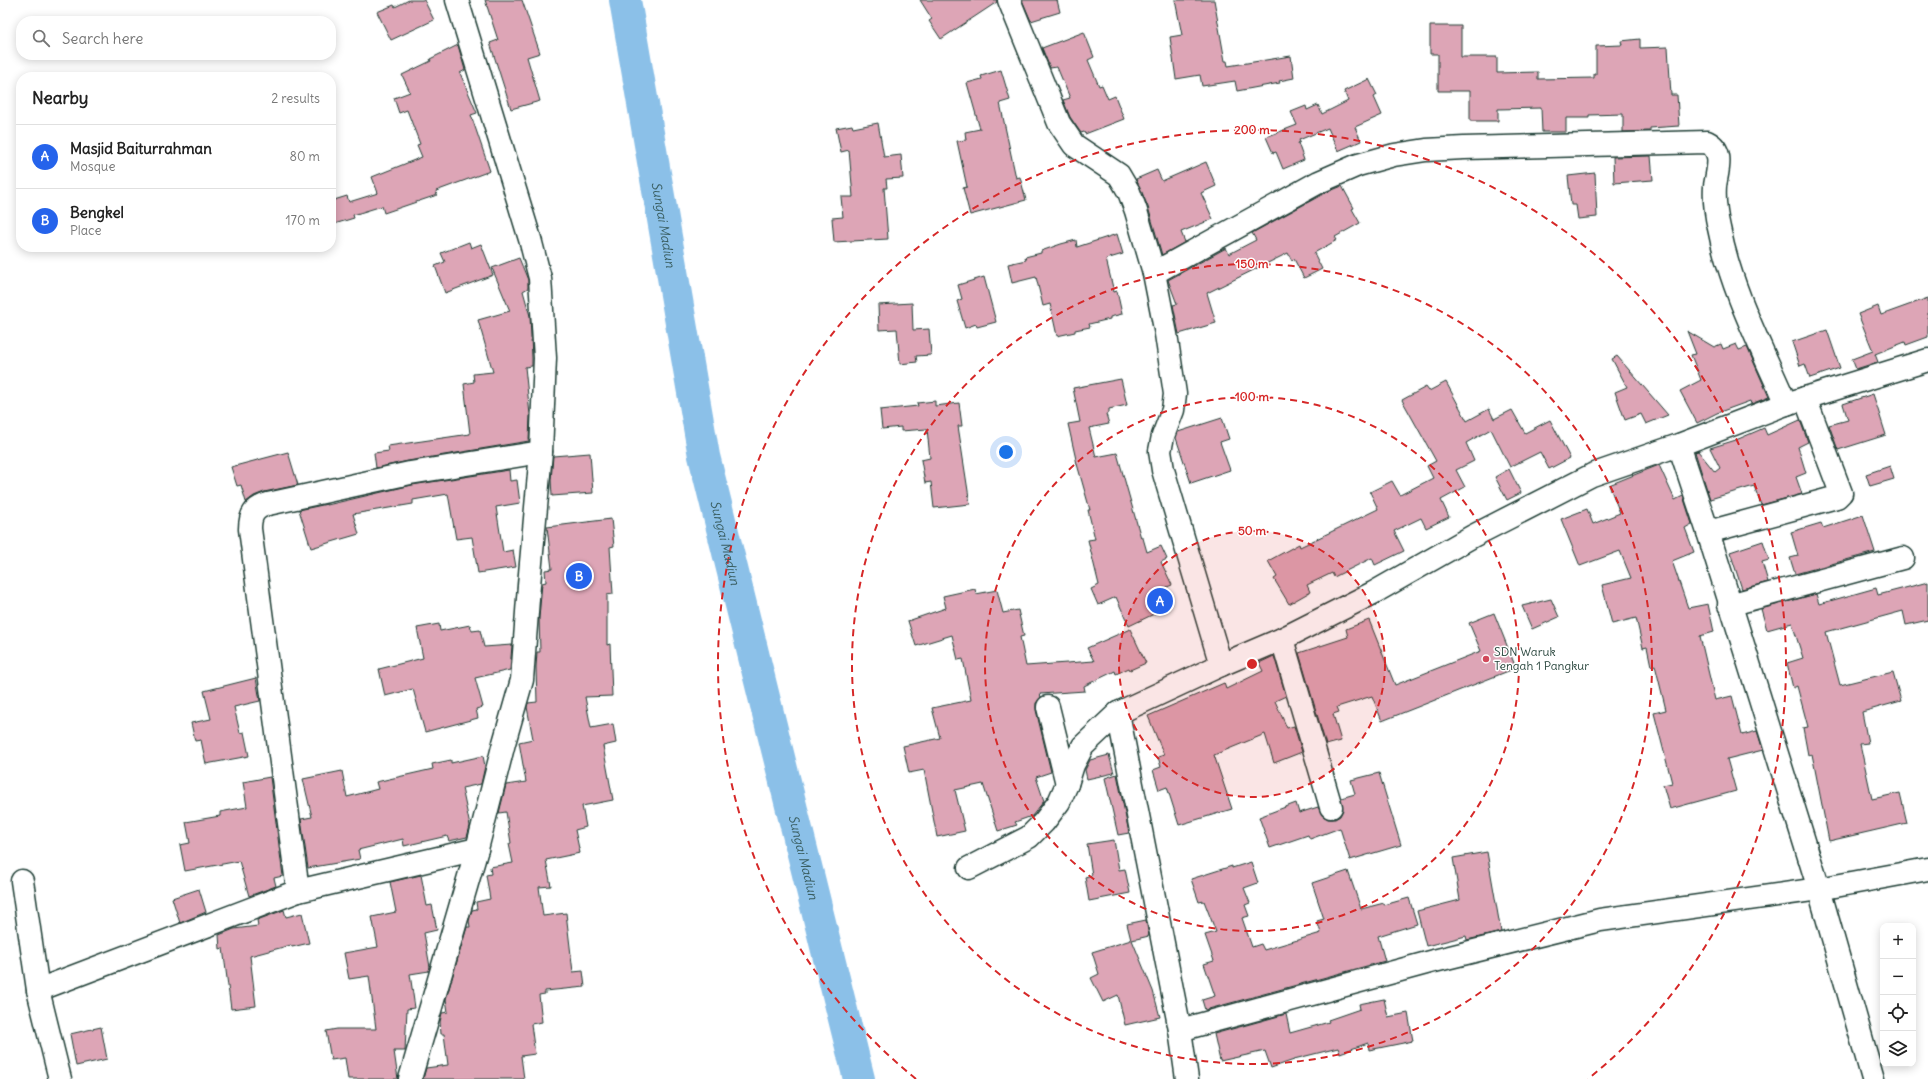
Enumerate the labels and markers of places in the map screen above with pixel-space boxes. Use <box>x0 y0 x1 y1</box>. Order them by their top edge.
pin: B <box>566 561 592 591</box>
pin: A <box>1147 586 1173 616</box>
place label: SDN Waruk Tengah 1 Pangkur <box>1494 644 1589 673</box>
marker: SDN Waruk Tengah 1 Pangkur <box>1481 654 1491 664</box>
centre of rings <box>1245 657 1259 671</box>

